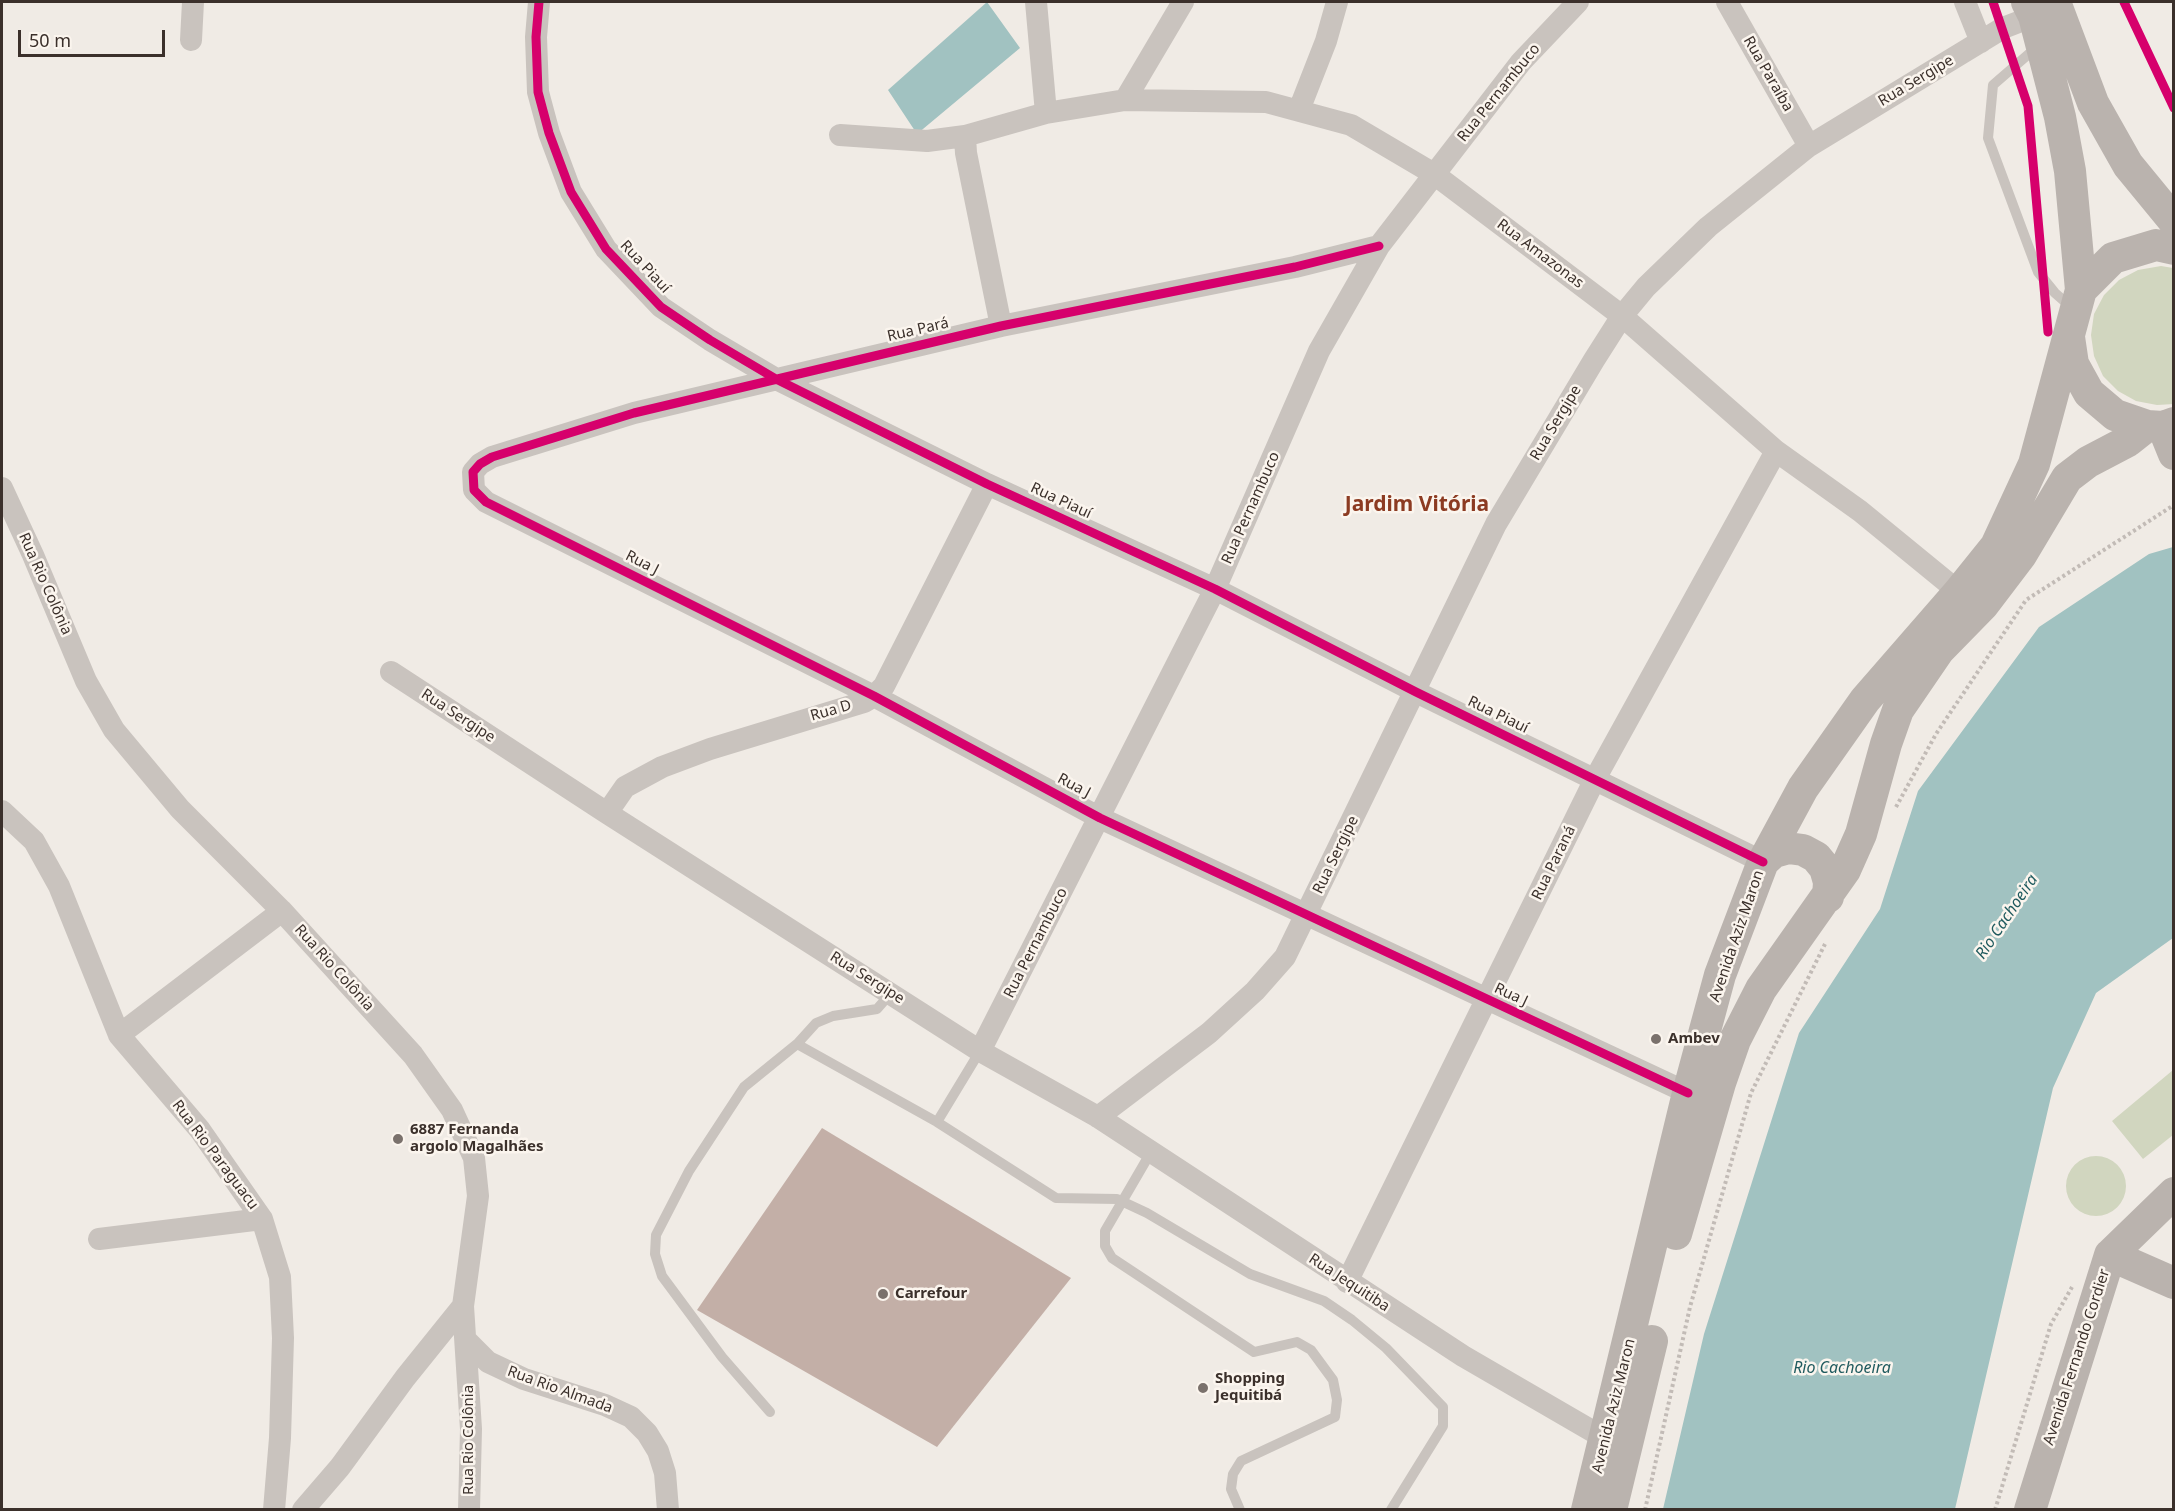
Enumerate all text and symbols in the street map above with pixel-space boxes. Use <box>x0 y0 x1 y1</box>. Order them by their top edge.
scale bar <box>21 18 168 56</box>
text: 50 m <box>29 28 71 52</box>
street label: Rua Paraíba <box>1739 33 1797 115</box>
street label: Rua Pernambuco <box>1454 40 1544 146</box>
street label: Rua Sergipe <box>1875 52 1957 110</box>
street label: Rua Amazonas <box>1493 216 1587 292</box>
street label: Rua Piauí <box>616 237 674 297</box>
street label: Rua Pará <box>885 314 951 346</box>
street label: Rua Sergipe <box>1527 382 1585 464</box>
street label: Rua Pernambuco <box>1218 449 1284 567</box>
street label: Rua Piauí <box>1028 479 1094 523</box>
district label: Jardim Vitória <box>1345 492 1489 518</box>
street label: Rua Rio Colônia <box>14 530 76 638</box>
street label: Rua J <box>622 547 662 579</box>
street label: Rua Sergipe <box>418 685 498 747</box>
street label: Rua Piauí <box>1465 693 1531 737</box>
street label: Rua D <box>808 697 854 725</box>
street label: Rua J <box>1054 770 1094 802</box>
street label: Rua Sergipe <box>1309 813 1363 897</box>
street label: Rua Paraná <box>1528 823 1580 903</box>
street label: Avenida Aziz Maron <box>1706 868 1768 1004</box>
water label: Rio Cachoeira <box>1972 871 2042 963</box>
street label: Rua Pernambuco <box>1000 885 1072 1001</box>
street label: Rua Rio Colônia <box>290 921 378 1015</box>
street label: Rua Sergipe <box>826 948 908 1008</box>
street label: Rua J <box>1491 979 1531 1011</box>
place label: Ambev <box>1668 1030 1720 1048</box>
marker: Ambev <box>1649 1032 1663 1046</box>
street label: Rua Rio Paraguacu <box>168 1097 262 1213</box>
place label: 6887 Fernanda argolo Magalhães <box>410 1121 543 1156</box>
marker: 6887 Fernanda argolo Magalhães <box>391 1132 405 1146</box>
street label: Rua Jequitiba <box>1305 1250 1393 1316</box>
street label: Avenida Fernando Cordier <box>2040 1267 2114 1447</box>
place label: Carrefour <box>895 1285 967 1303</box>
marker: Carrefour <box>876 1287 890 1301</box>
street label: Avenida Aziz Maron <box>1589 1337 1639 1475</box>
water label: Rio Cachoeira <box>1793 1358 1891 1378</box>
street label: Rua Rio Almada <box>505 1363 615 1417</box>
place label: Shopping Jequitibá <box>1215 1370 1285 1405</box>
marker: Shopping Jequitibá <box>1196 1381 1210 1395</box>
street label: Rua Rio Colônia <box>460 1385 478 1495</box>

